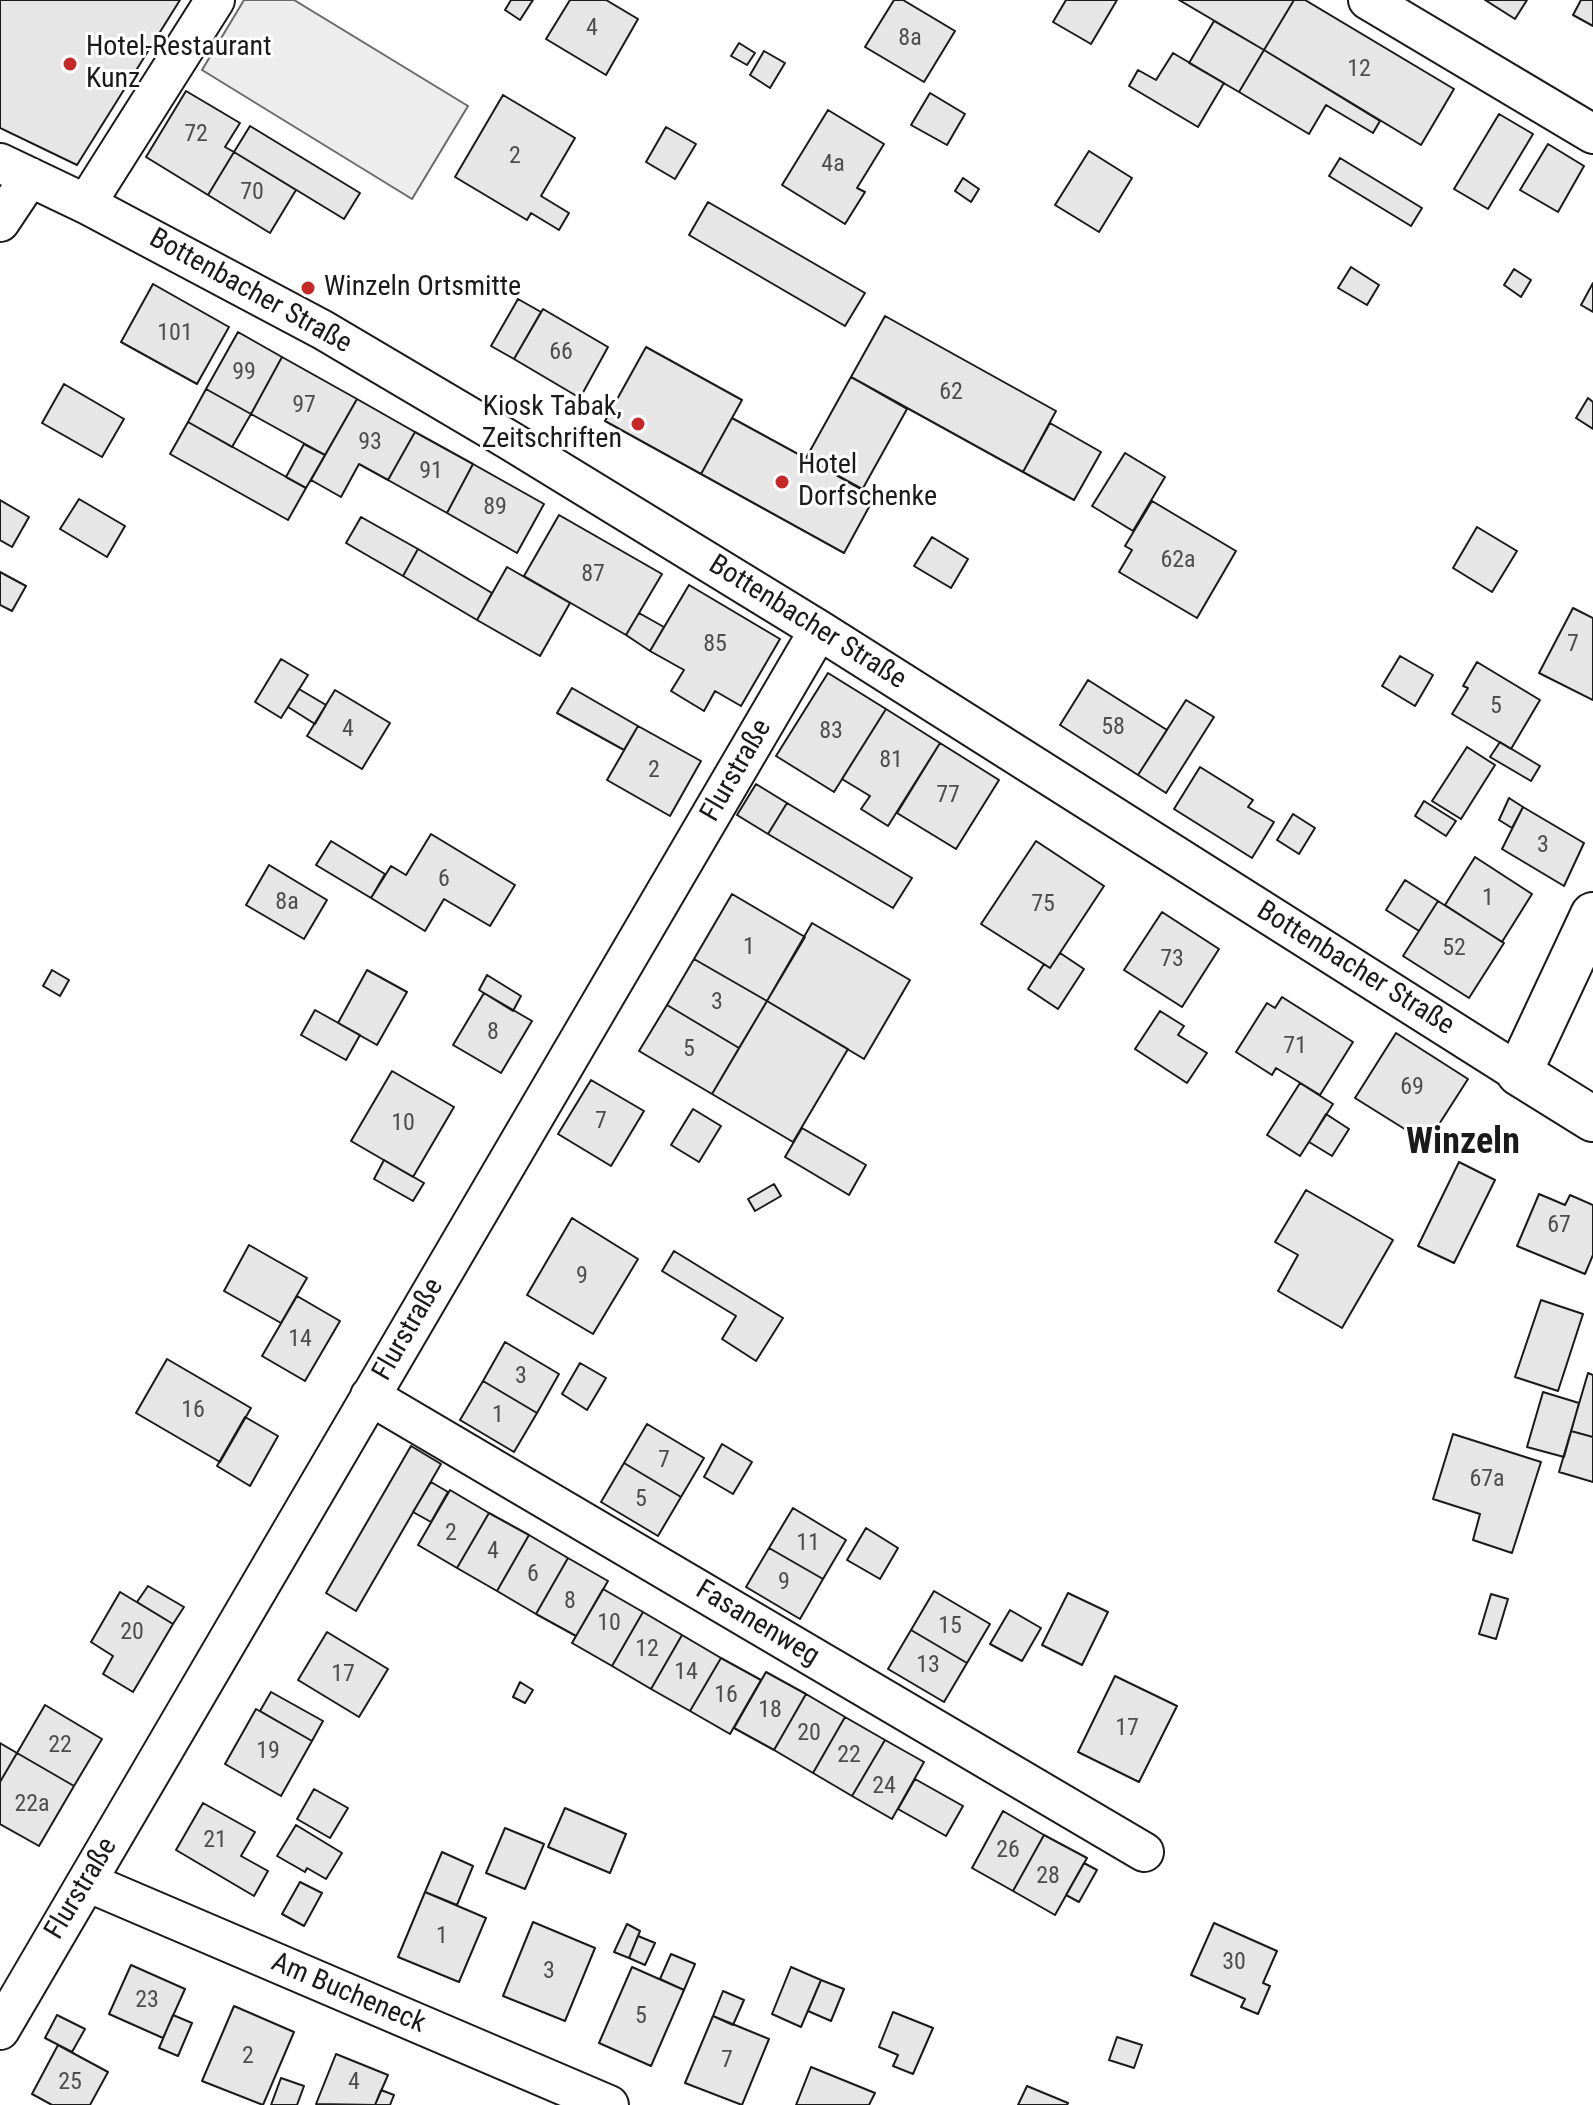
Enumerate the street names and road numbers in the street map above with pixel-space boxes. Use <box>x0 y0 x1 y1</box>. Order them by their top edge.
street label: Bottenbacher Straße <box>143 222 357 362</box>
street label: Bottenbacher Straße <box>702 549 912 697</box>
street label: Flurstraße <box>694 714 780 828</box>
street label: Bottenbacher Straße <box>1250 895 1460 1043</box>
street label: Flurstraße <box>366 1273 452 1387</box>
street label: Fasanenweg <box>689 1574 825 1674</box>
street label: Flurstraße <box>39 1832 125 1946</box>
street label: Am Bucheneck <box>266 1946 430 2042</box>

